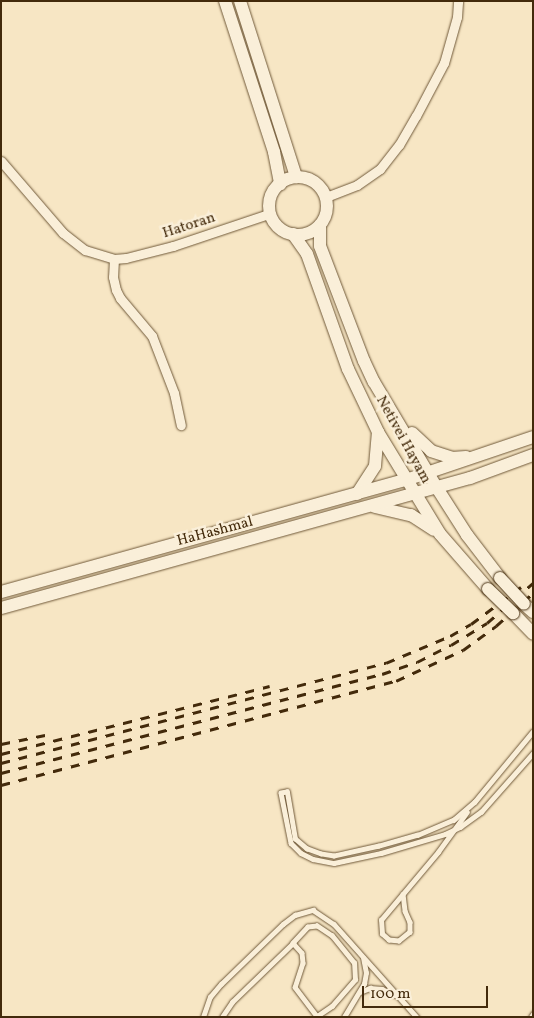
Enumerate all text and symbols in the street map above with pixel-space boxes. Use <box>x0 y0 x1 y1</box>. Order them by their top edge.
street label: Hatoran <box>160 209 218 243</box>
street label: Netivei Hayam <box>371 393 435 487</box>
street label: HaHashmal <box>175 513 255 551</box>
scale bar <box>364 976 490 1008</box>
text: 100 m <box>370 984 410 1005</box>

